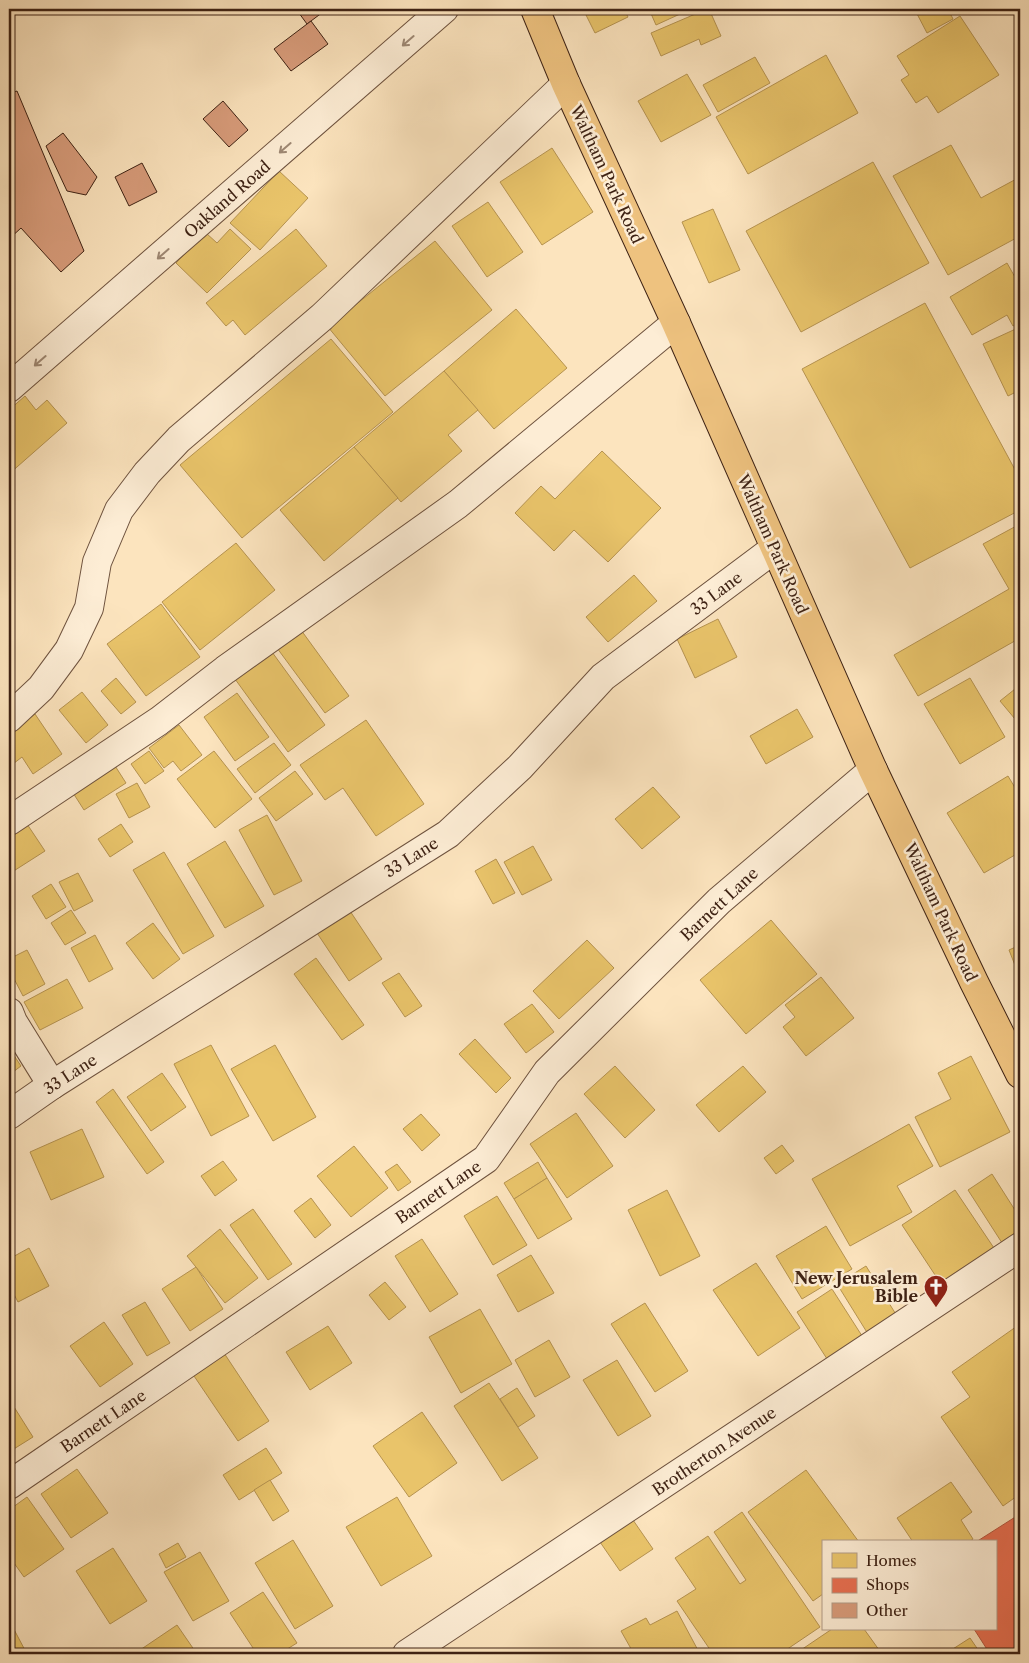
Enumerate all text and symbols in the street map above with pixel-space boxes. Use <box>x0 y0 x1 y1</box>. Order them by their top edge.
one-way arrow <box>401 35 414 47</box>
street label: Waltham Park Road <box>566 101 648 247</box>
one-way arrow <box>279 142 292 153</box>
street label: Oakland Road <box>180 156 274 242</box>
one-way arrow <box>156 249 169 260</box>
one-way arrow <box>34 355 47 366</box>
street label: Waltham Park Road <box>733 470 813 617</box>
street label: 33 Lane <box>686 567 746 619</box>
street label: 33 Lane <box>380 833 442 881</box>
street label: Waltham Park Road <box>900 839 982 985</box>
street label: Barnett Lane <box>676 863 762 945</box>
street label: 33 Lane <box>39 1049 101 1099</box>
street label: Barnett Lane <box>391 1156 485 1228</box>
place label: New Jerusalem Bible <box>794 1268 918 1306</box>
church icon: New Jerusalem Bible <box>923 1274 949 1308</box>
street label: Barnett Lane <box>56 1385 150 1457</box>
street label: Brotherton Avenue <box>648 1402 780 1500</box>
legend <box>822 1540 996 1630</box>
text: Homes <box>866 1551 917 1570</box>
text: Shops <box>866 1575 909 1594</box>
text: Other <box>866 1601 909 1620</box>

